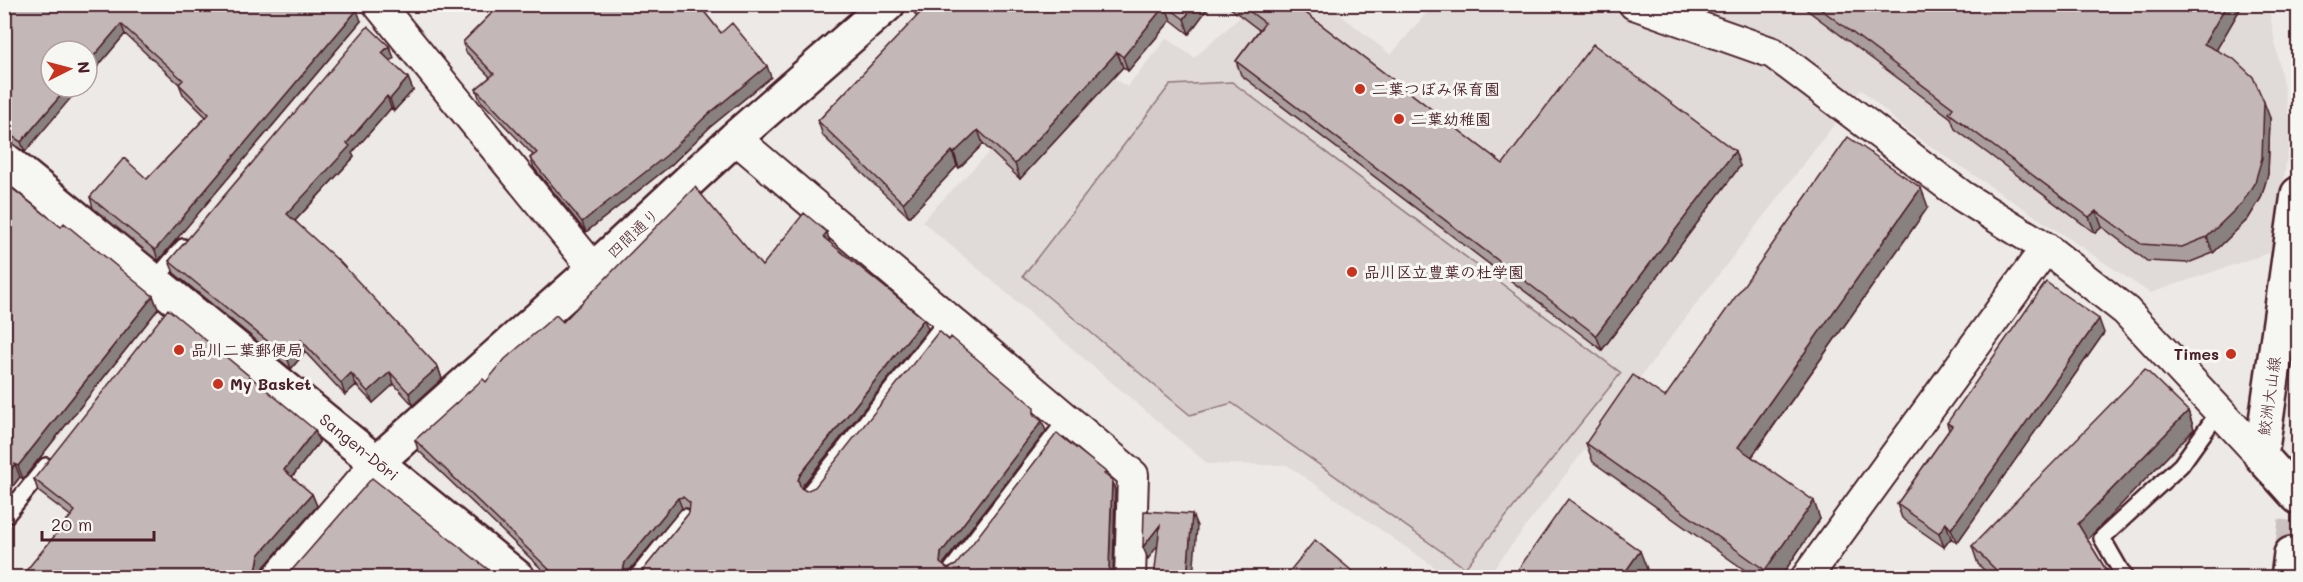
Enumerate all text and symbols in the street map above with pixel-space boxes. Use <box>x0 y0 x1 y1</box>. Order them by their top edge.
north arrow <box>39 39 99 99</box>
text: N <box>73 60 95 75</box>
place label: 二葉つぼみ保育園 <box>1372 78 1500 99</box>
marker: 二葉つぼみ保育園 <box>1353 82 1367 96</box>
place label: 二葉幼稚園 <box>1411 108 1491 129</box>
marker: 二葉幼稚園 <box>1392 112 1406 126</box>
street label: 四間通り <box>602 203 663 262</box>
place label: 品川区立豊葉の杜学園 <box>1364 261 1524 282</box>
marker: 品川区立豊葉の杜学園 <box>1345 265 1359 279</box>
place label: 品川二葉郵便局 <box>191 339 303 360</box>
marker: 品川二葉郵便局 <box>172 343 186 357</box>
place label: Times <box>2174 343 2219 364</box>
marker: Times <box>2224 347 2238 361</box>
street label: 鮫洲大山線 <box>2253 355 2284 437</box>
place label: My Basket <box>230 373 311 394</box>
marker: My Basket <box>211 377 225 391</box>
street label: Sangen-Dōri <box>315 408 403 485</box>
scale bar <box>42 504 154 542</box>
text: 20 m <box>51 512 92 536</box>

